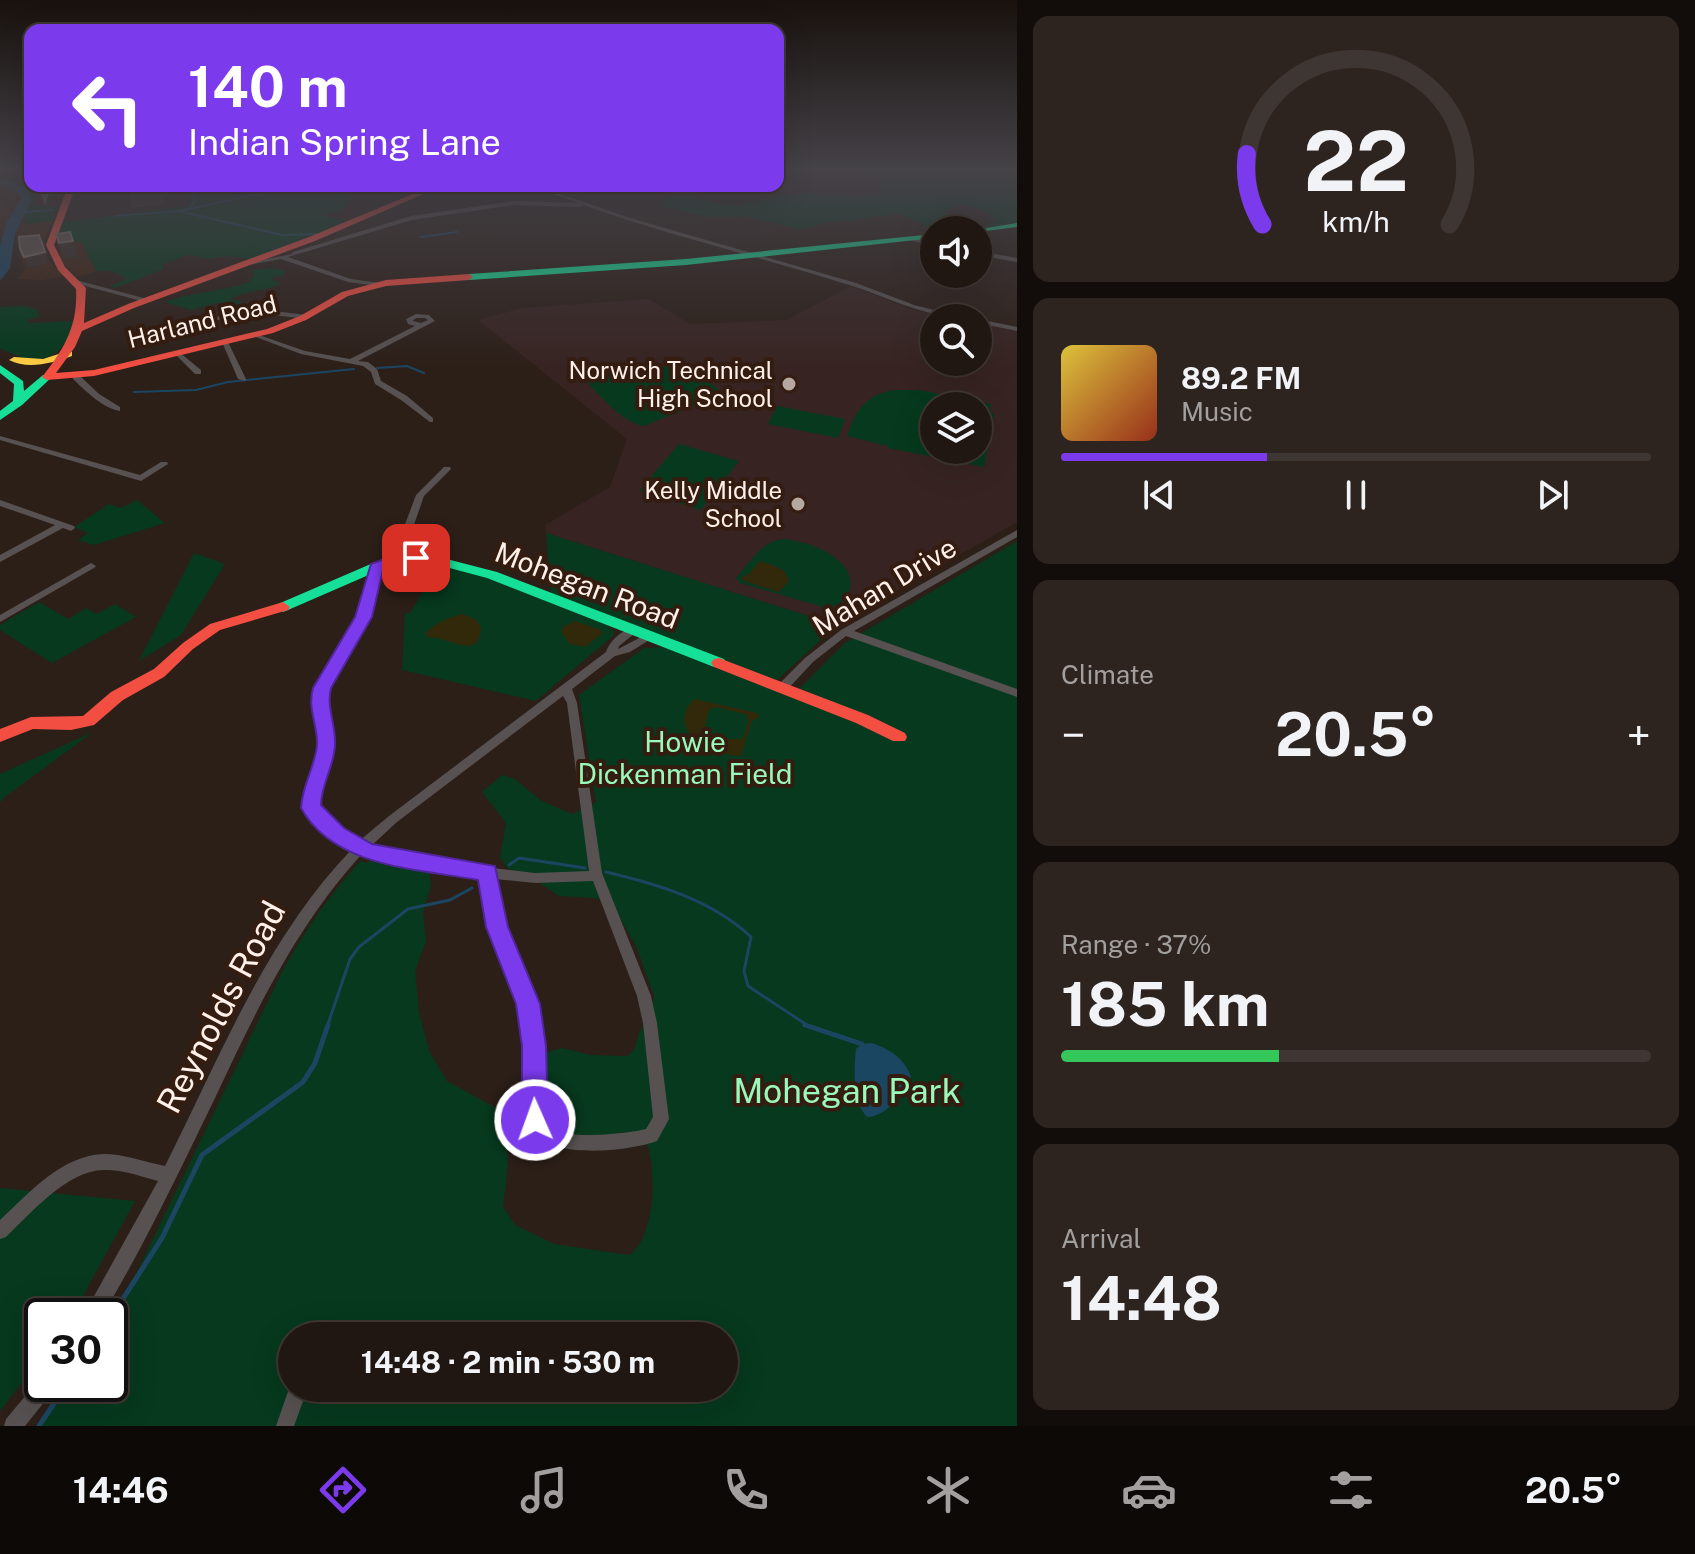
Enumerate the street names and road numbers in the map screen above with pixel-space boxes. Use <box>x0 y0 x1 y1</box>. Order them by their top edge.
street label: Harland Road <box>125 289 279 353</box>
street label: Mahan Drive <box>806 530 962 642</box>
street label: Mohegan Road <box>490 535 684 635</box>
street label: Reynolds Road <box>148 894 294 1120</box>

